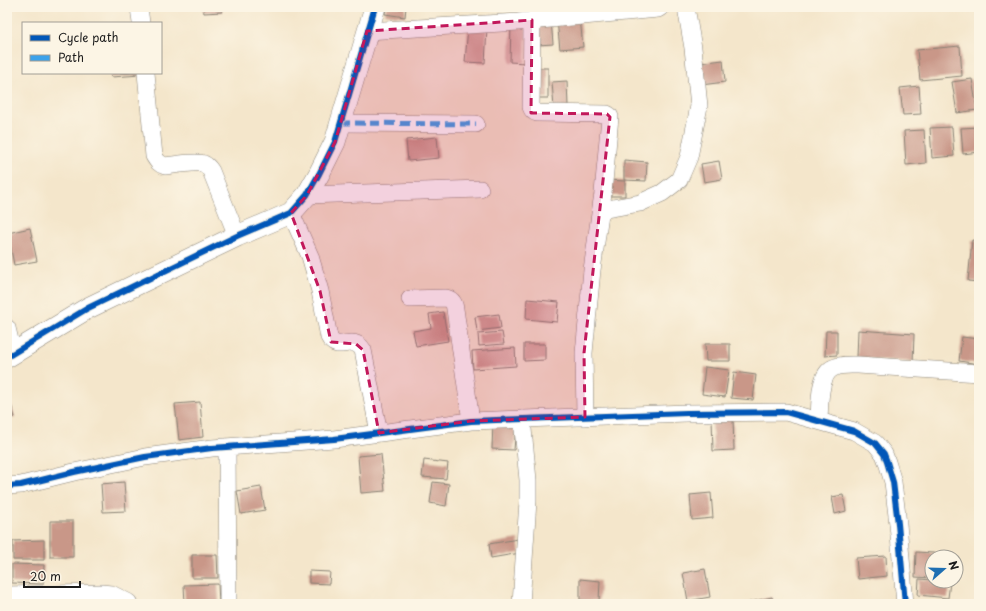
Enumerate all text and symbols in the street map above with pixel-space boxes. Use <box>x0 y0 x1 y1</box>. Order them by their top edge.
legend <box>22 22 162 74</box>
text: Cycle path <box>58 28 119 46</box>
text: Path <box>58 48 84 66</box>
north arrow <box>924 549 964 589</box>
text: N <box>944 558 963 573</box>
scale bar <box>24 563 80 589</box>
text: 20 m <box>30 567 61 585</box>

